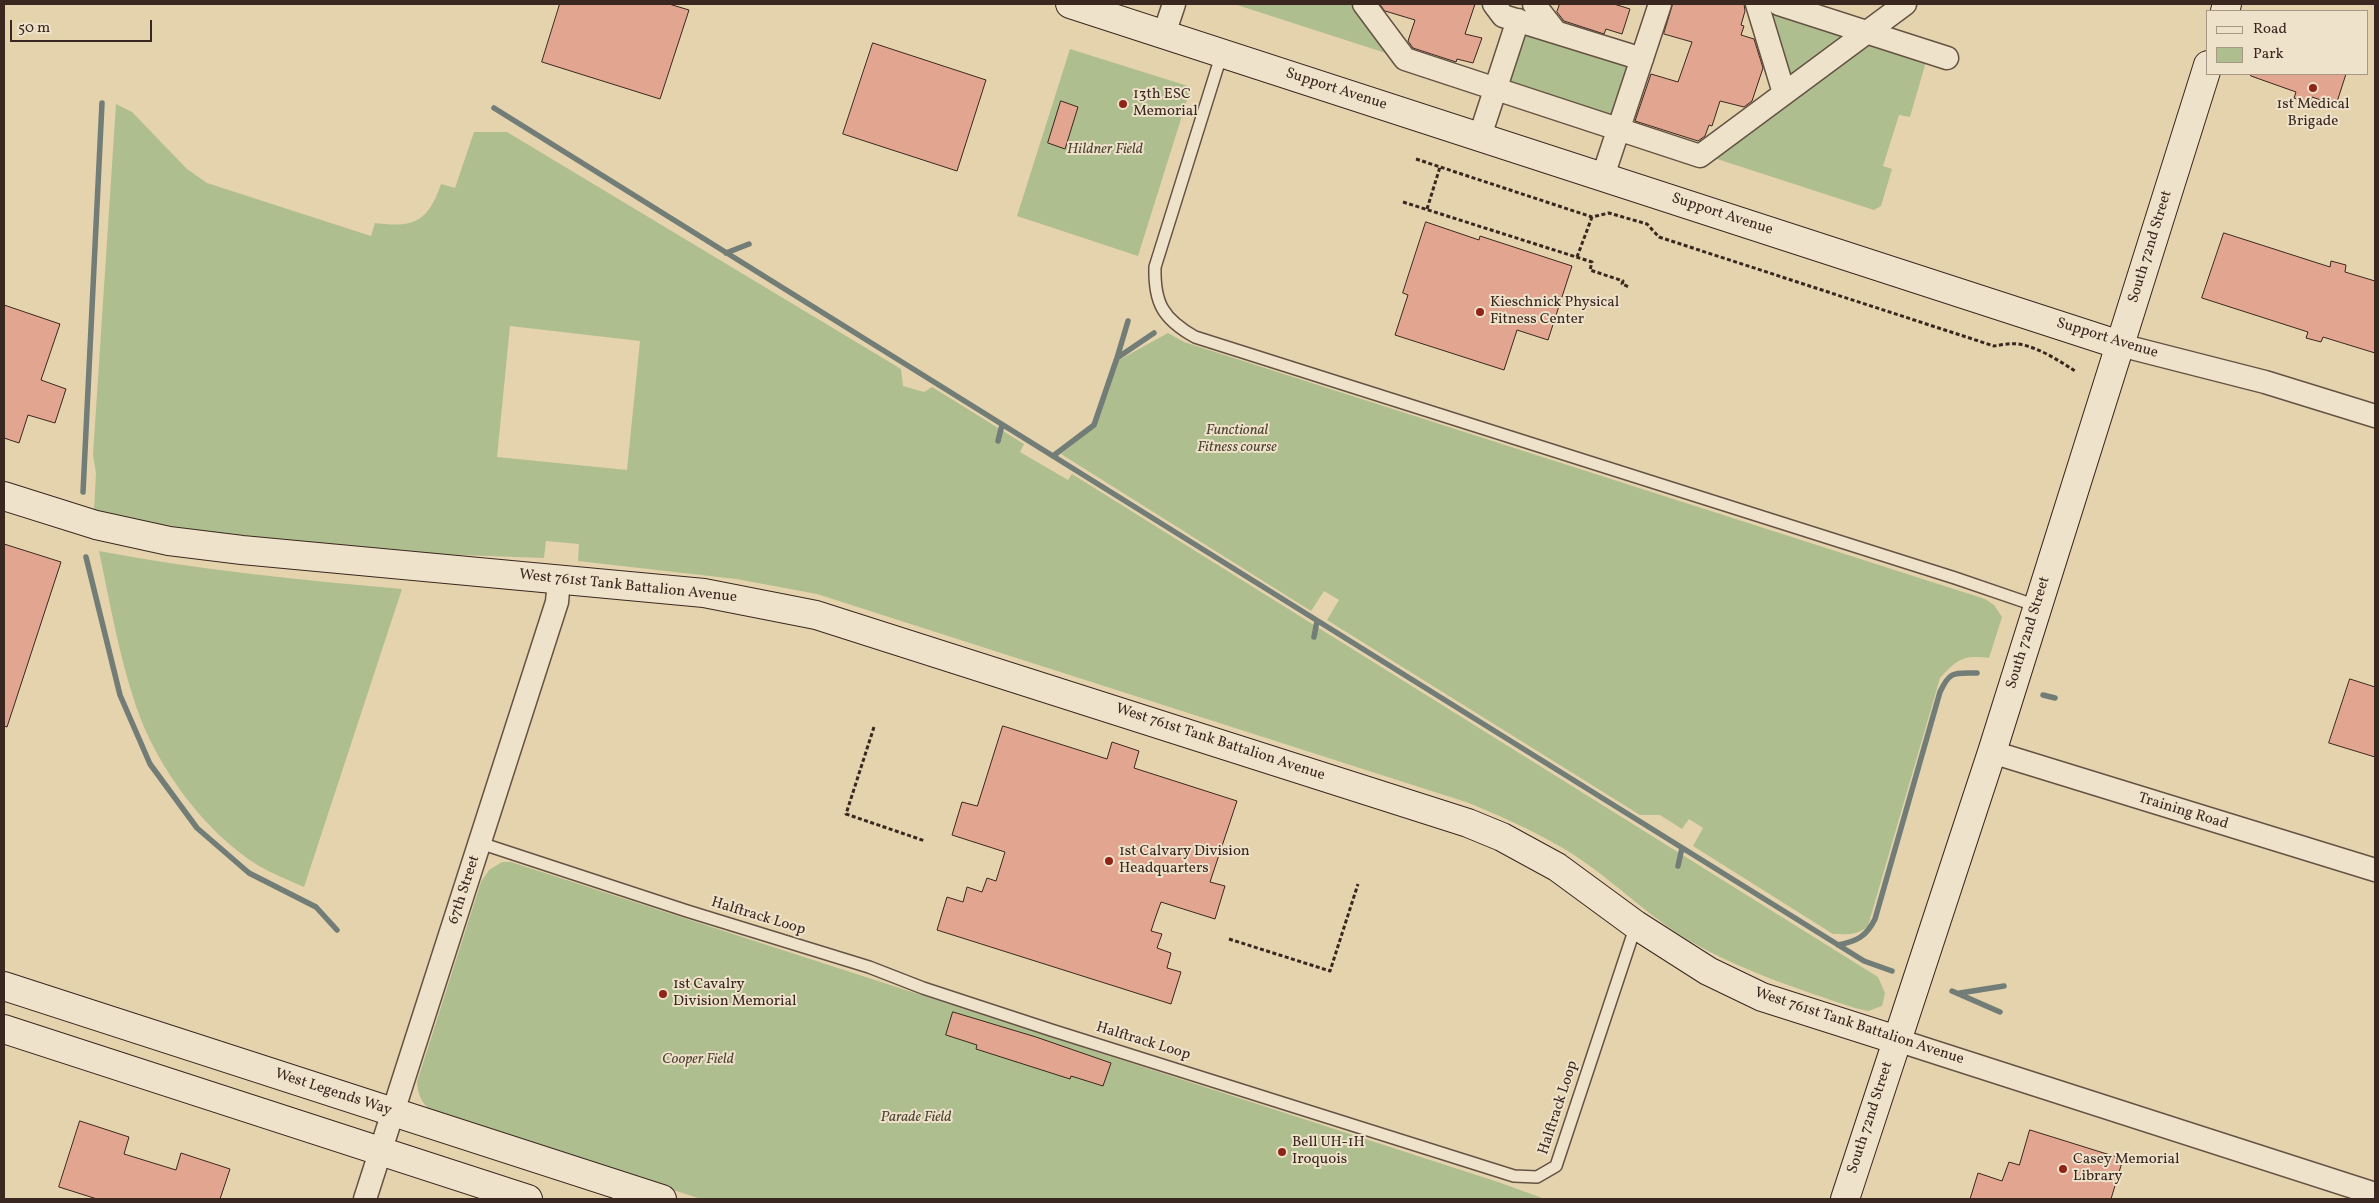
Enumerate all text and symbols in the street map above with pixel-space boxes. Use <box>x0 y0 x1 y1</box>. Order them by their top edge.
scale bar <box>12 10 155 42</box>
legend <box>2206 10 2369 75</box>
text: 50 m <box>18 18 50 39</box>
text: Road <box>2253 19 2287 40</box>
text: Park <box>2253 44 2284 65</box>
street label: Support Avenue <box>1283 65 1389 115</box>
marker: 1st Medical Brigade <box>2307 82 2319 94</box>
place label: 13th ESC Memorial <box>1133 86 1198 121</box>
place label: 1st Medical Brigade <box>2277 96 2349 131</box>
marker: 13th ESC Memorial <box>1117 98 1129 110</box>
park label: Hildner Field <box>1067 141 1143 159</box>
street label: South 72nd Street <box>2125 189 2177 305</box>
street label: Support Avenue <box>1669 190 1775 240</box>
place label: Kieschnick Physical Fitness Center <box>1490 294 1619 329</box>
marker: Kieschnick Physical Fitness Center <box>1474 306 1486 318</box>
street label: Support Avenue <box>2054 315 2160 363</box>
park label: Functional Fitness course <box>1197 422 1277 457</box>
street label: West 761st Tank Battalion Avenue <box>518 567 738 607</box>
street label: South 72nd Street <box>2003 575 2055 691</box>
street label: West 761st Tank Battalion Avenue <box>1113 701 1327 785</box>
street label: Training Road <box>2136 790 2230 834</box>
place label: 1st Calvary Division Headquarters <box>1119 843 1250 878</box>
street label: 67th Street <box>445 853 485 927</box>
marker: 1st Calvary Division Headquarters <box>1103 855 1115 867</box>
street label: Halftrack Loop <box>709 894 807 940</box>
place label: 1st Cavalry Division Memorial <box>673 976 797 1011</box>
street label: West 761st Tank Battalion Avenue <box>1752 985 1966 1069</box>
marker: 1st Cavalry Division Memorial <box>657 988 669 1000</box>
street label: Halftrack Loop <box>1094 1019 1192 1065</box>
park label: Cooper Field <box>662 1051 734 1069</box>
street label: Halftrack Loop <box>1535 1059 1583 1157</box>
street label: South 72nd Street <box>1844 1060 1898 1176</box>
street label: West Legends Way <box>272 1066 394 1120</box>
park label: Parade Field <box>880 1109 952 1127</box>
place label: Bell UH-1H Iroquois <box>1292 1134 1365 1169</box>
marker: Bell UH-1H Iroquois <box>1276 1146 1288 1158</box>
place label: Casey Memorial Library <box>2073 1151 2180 1186</box>
marker: Casey Memorial Library <box>2057 1163 2069 1175</box>

